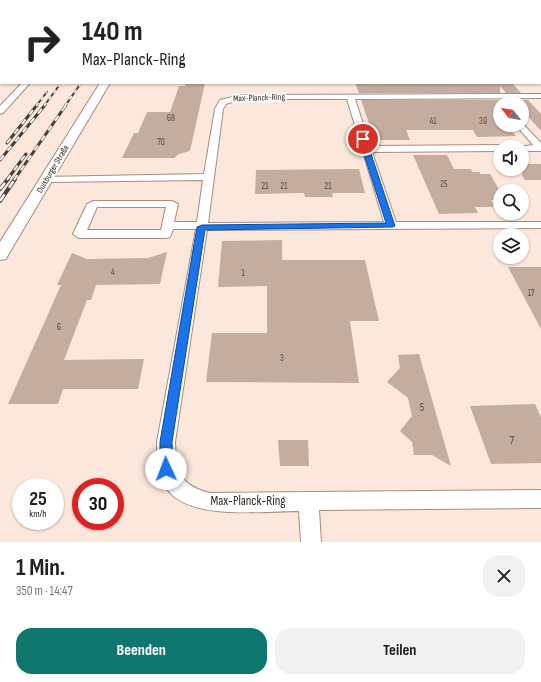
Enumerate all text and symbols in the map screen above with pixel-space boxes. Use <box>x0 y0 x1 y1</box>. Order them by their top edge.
text: 140 m <box>82 15 143 48</box>
icon: right <box>16 16 68 68</box>
text: Max-Planck-Ring <box>82 49 186 70</box>
street label: Max-Planck-Ring <box>233 92 286 104</box>
north arrow <box>493 96 529 132</box>
map controls <box>493 96 529 264</box>
house number: 68 <box>167 113 175 124</box>
house number: 41 <box>430 116 437 127</box>
house number: 39 <box>479 116 487 127</box>
pin <box>346 122 380 156</box>
icon: arrive <box>352 128 374 150</box>
house number: 70 <box>157 137 165 148</box>
button: sound <box>493 140 529 176</box>
street label: Duisburger Straße <box>34 143 72 195</box>
house number: 25 <box>440 179 448 190</box>
house number: 21 <box>262 181 269 192</box>
house number: 21 <box>281 181 288 192</box>
house number: 21 <box>325 181 332 192</box>
button: search <box>493 184 529 220</box>
button: layers <box>493 228 529 264</box>
house number: 4 <box>111 267 115 278</box>
house number: 1 <box>241 268 245 279</box>
house number: 17 <box>528 288 535 299</box>
house number: 6 <box>57 322 61 333</box>
house number: 3 <box>280 353 284 364</box>
house number: 5 <box>420 401 424 414</box>
house number: 7 <box>510 434 515 447</box>
position arrow <box>145 448 187 490</box>
speed limit sign: 30 <box>72 478 124 530</box>
text: 25 <box>29 487 47 511</box>
street label: Max-Planck-Ring <box>211 493 285 509</box>
text: km/h <box>29 508 47 520</box>
text: 1 Min. <box>16 553 65 582</box>
button: close <box>483 555 525 597</box>
text: 350 m · 14:47 <box>16 583 73 599</box>
button: Beenden <box>16 628 267 674</box>
button: Teilen <box>275 628 525 674</box>

